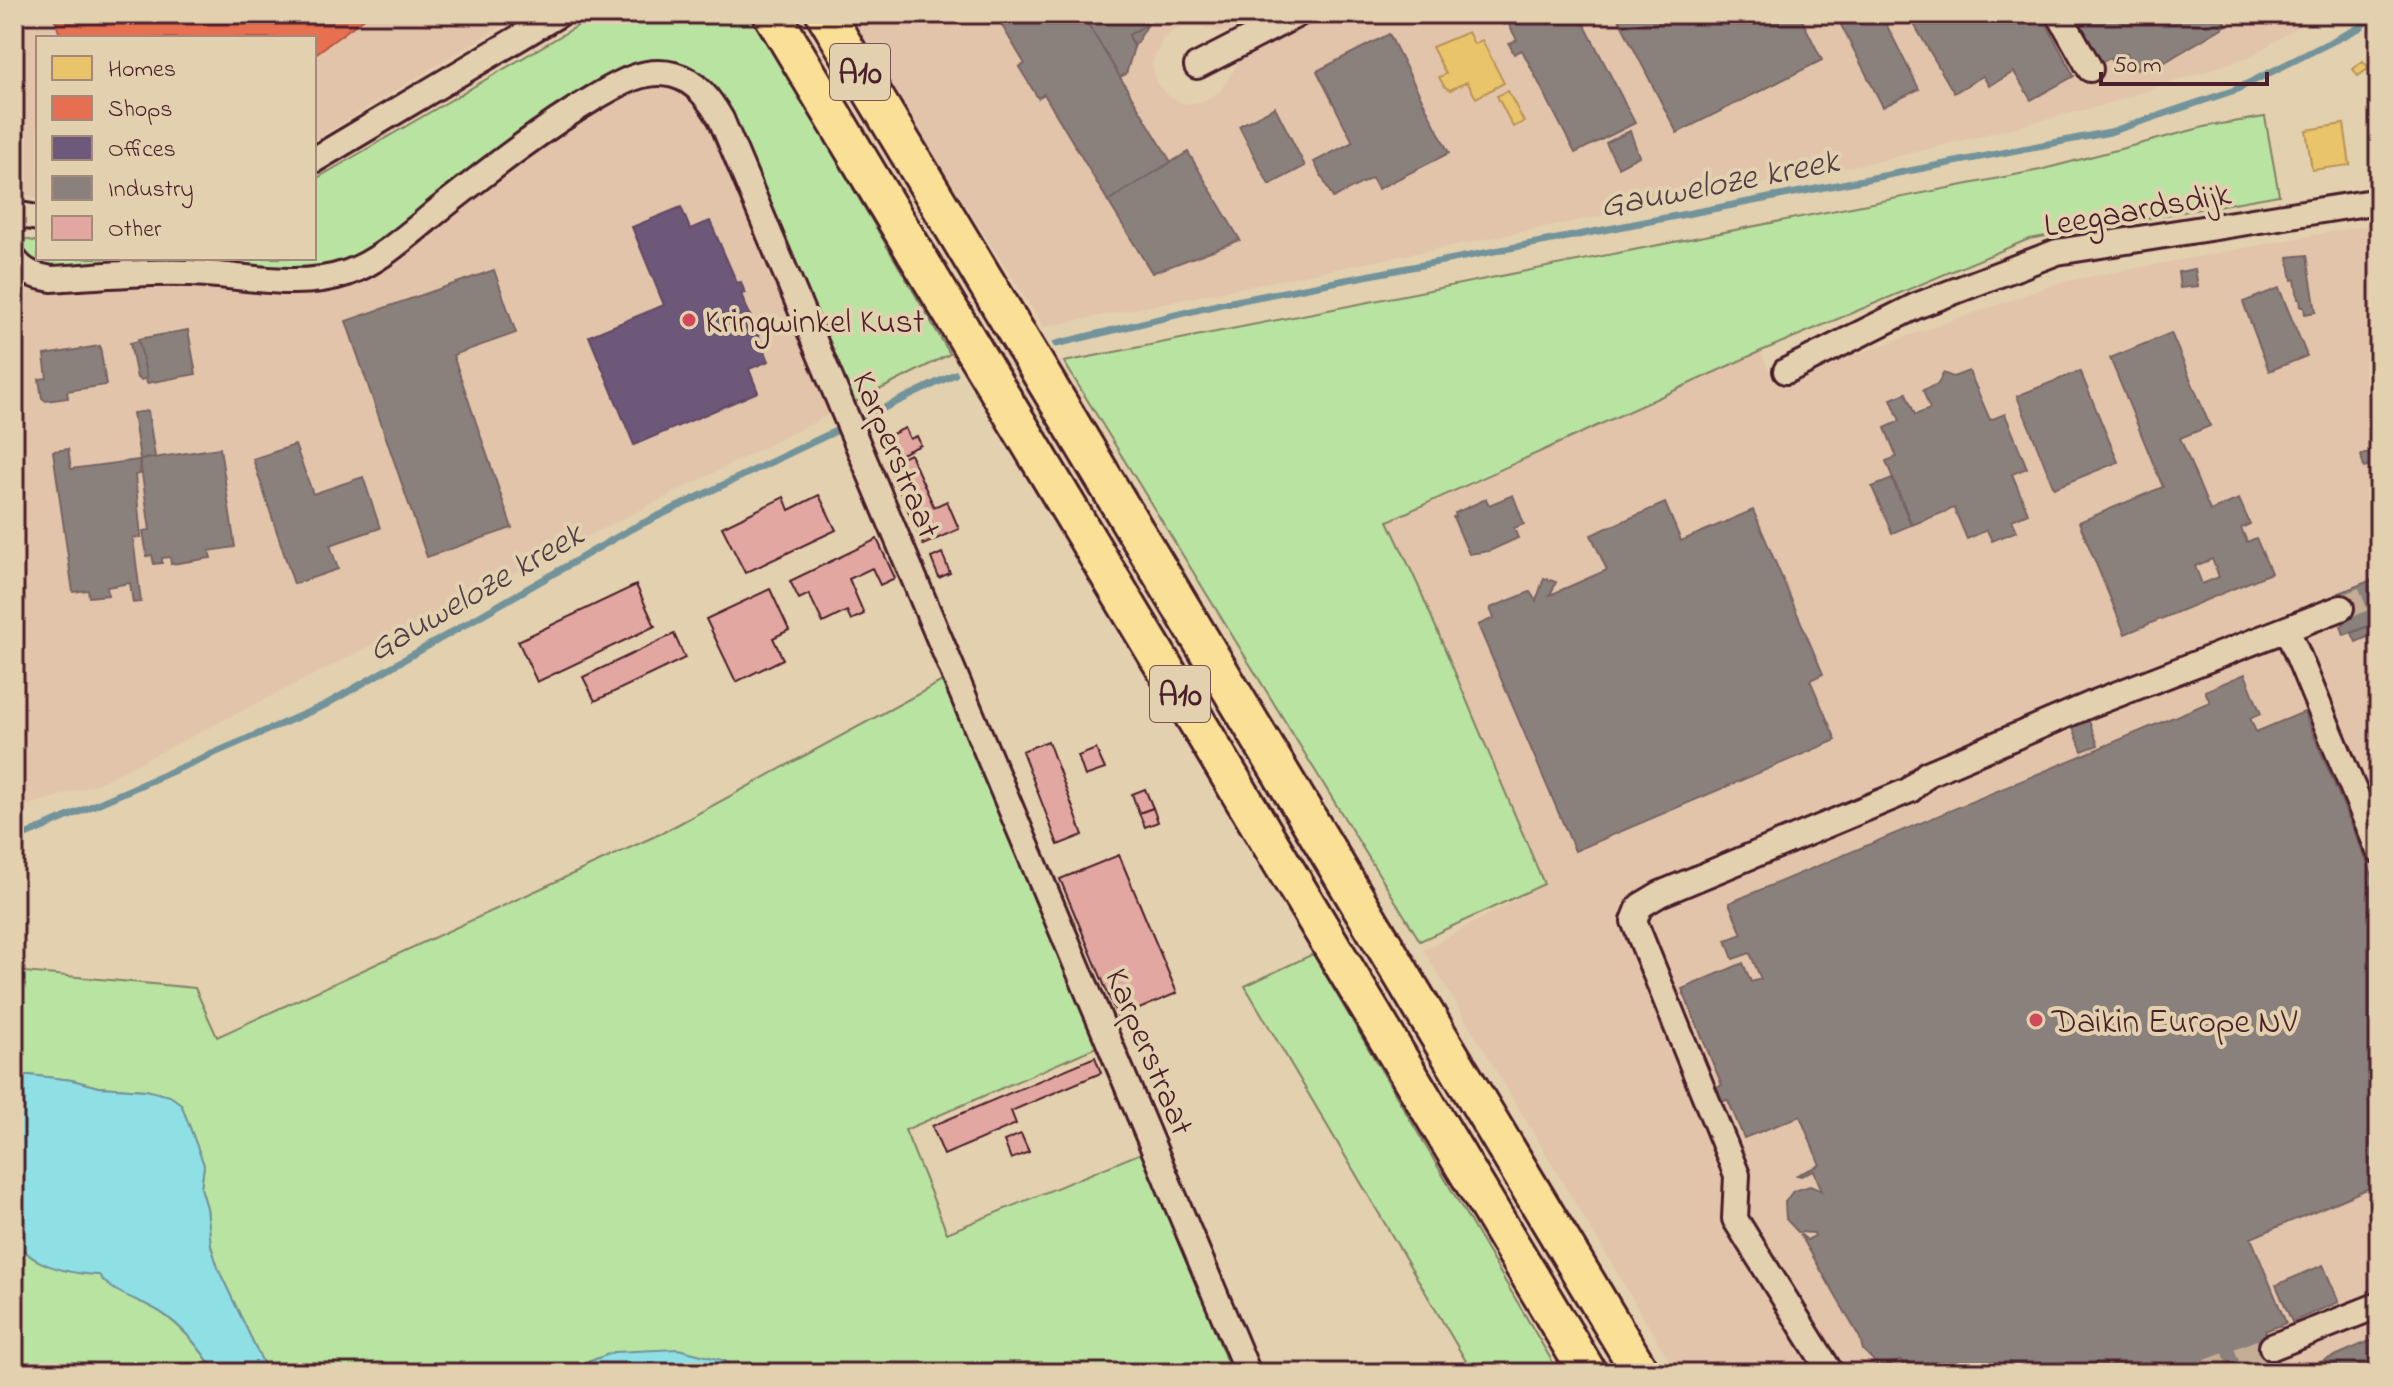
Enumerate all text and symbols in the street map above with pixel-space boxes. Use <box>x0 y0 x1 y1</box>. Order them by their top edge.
legend <box>36 36 316 260</box>
scale bar <box>2101 36 2267 86</box>
road number: A10 <box>830 44 890 100</box>
text: 50 m <box>2113 49 2162 84</box>
text: Homes <box>108 53 176 88</box>
text: Shops <box>108 93 173 128</box>
text: Offices <box>108 133 176 168</box>
water label: Gauweloze kreek <box>1596 136 1845 235</box>
street label: Leegaardsdijk <box>2040 171 2235 253</box>
text: Industry <box>108 173 194 209</box>
text: Other <box>108 213 162 248</box>
place label: Kringwinkel Kust <box>705 299 924 349</box>
marker: Kringwinkel Kust <box>680 311 698 329</box>
street label: Karperstraat <box>837 364 952 547</box>
water label: Gauweloze kreek <box>358 510 595 677</box>
road number: A10 <box>1150 666 1210 722</box>
street label: Karperstraat <box>1090 961 1205 1144</box>
place label: Daikin Europe NV <box>2051 999 2298 1049</box>
marker: Daikin Europe NV <box>2027 1011 2045 1029</box>

